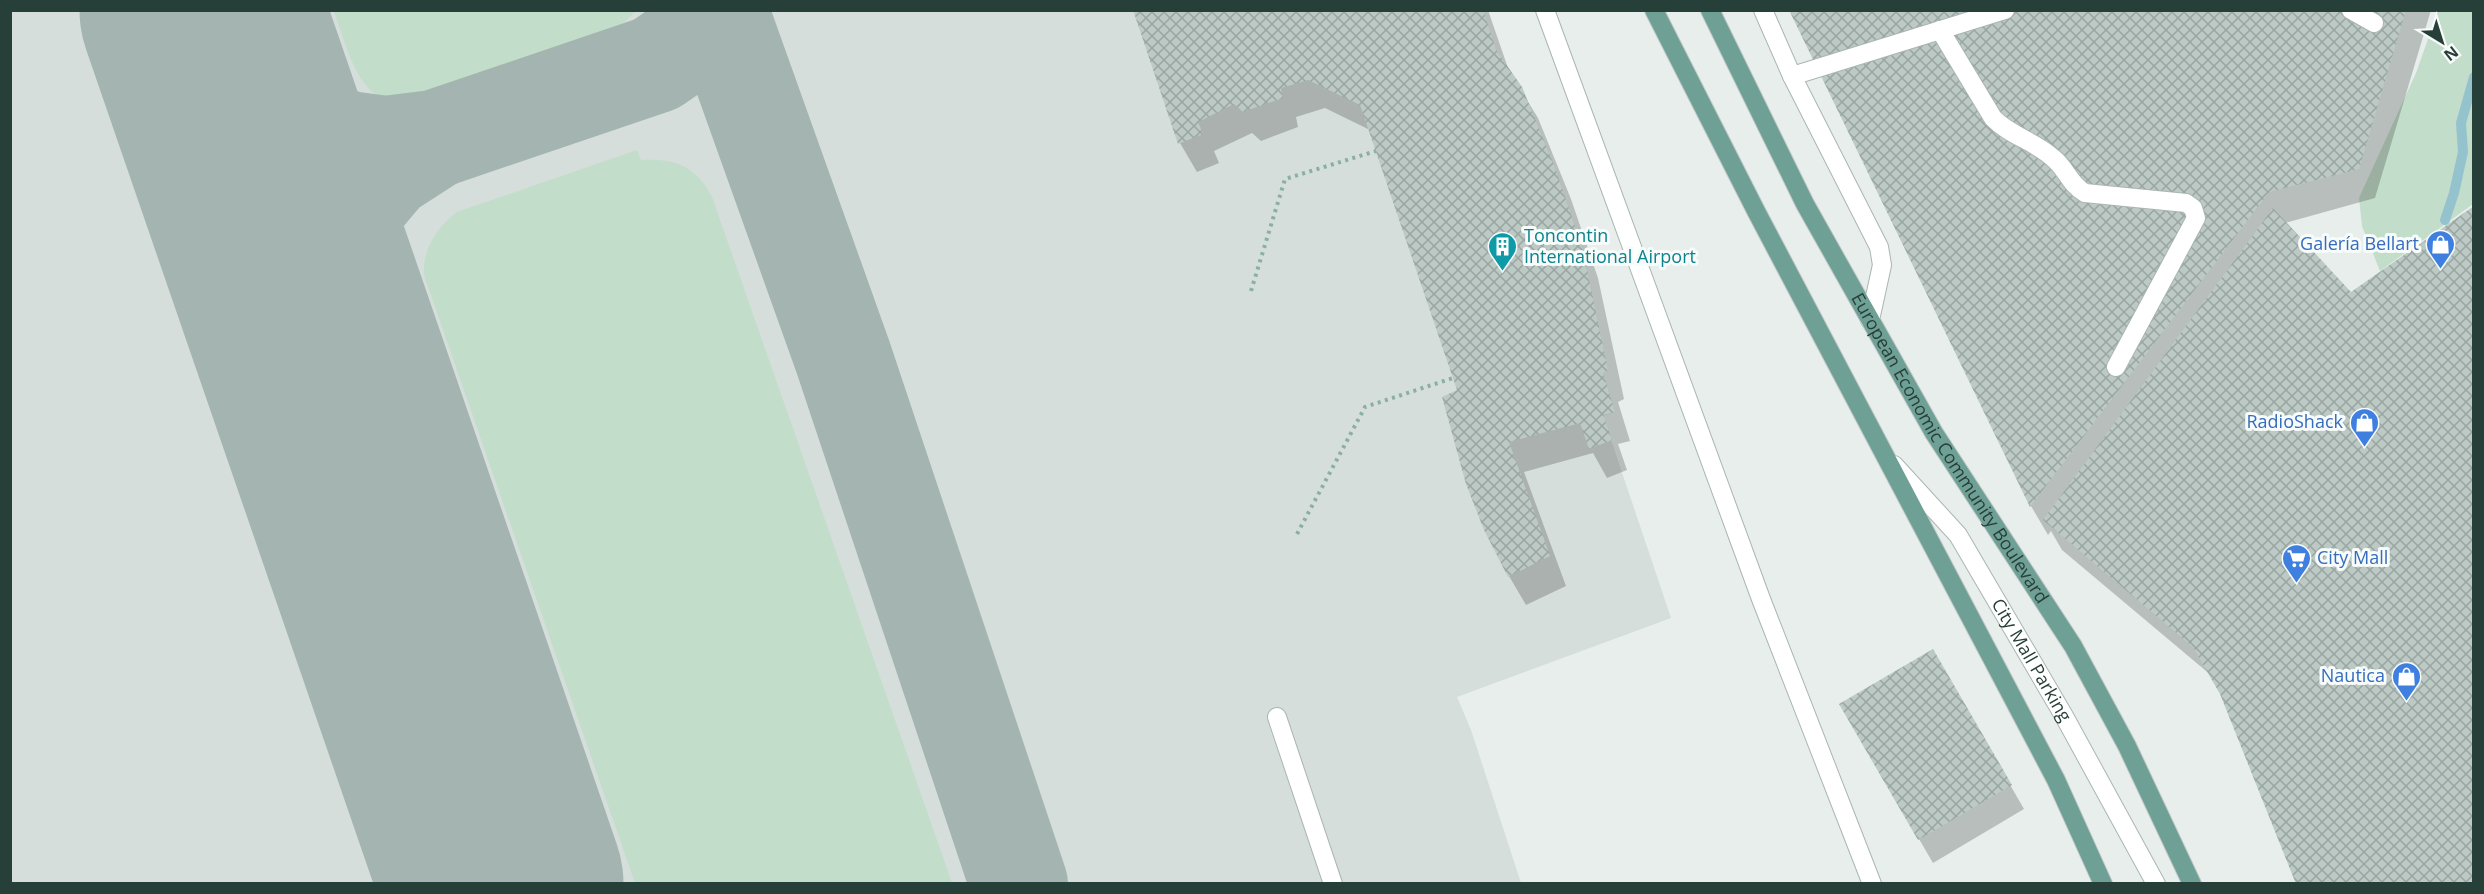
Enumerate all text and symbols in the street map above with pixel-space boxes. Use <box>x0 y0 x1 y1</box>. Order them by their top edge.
north arrow <box>2412 12 2472 72</box>
text: N <box>2439 41 2463 66</box>
place label: Toncontin International Airport <box>1524 223 1696 268</box>
shop icon: Galería Bellart <box>2424 228 2456 270</box>
building icon: Toncontin International Airport <box>1487 230 1519 272</box>
place label: Galería Bellart <box>2300 231 2419 255</box>
street label: European Economic Community Boulevard <box>1846 288 2055 607</box>
shop icon: RadioShack <box>2348 406 2380 448</box>
place label: RadioShack <box>2247 409 2344 433</box>
supermarket icon: City Mall <box>2280 542 2312 584</box>
place label: City Mall <box>2317 545 2388 569</box>
street label: City Mall Parking <box>1987 594 2078 726</box>
shop icon: Nautica <box>2390 660 2422 702</box>
place label: Nautica <box>2321 663 2385 687</box>

